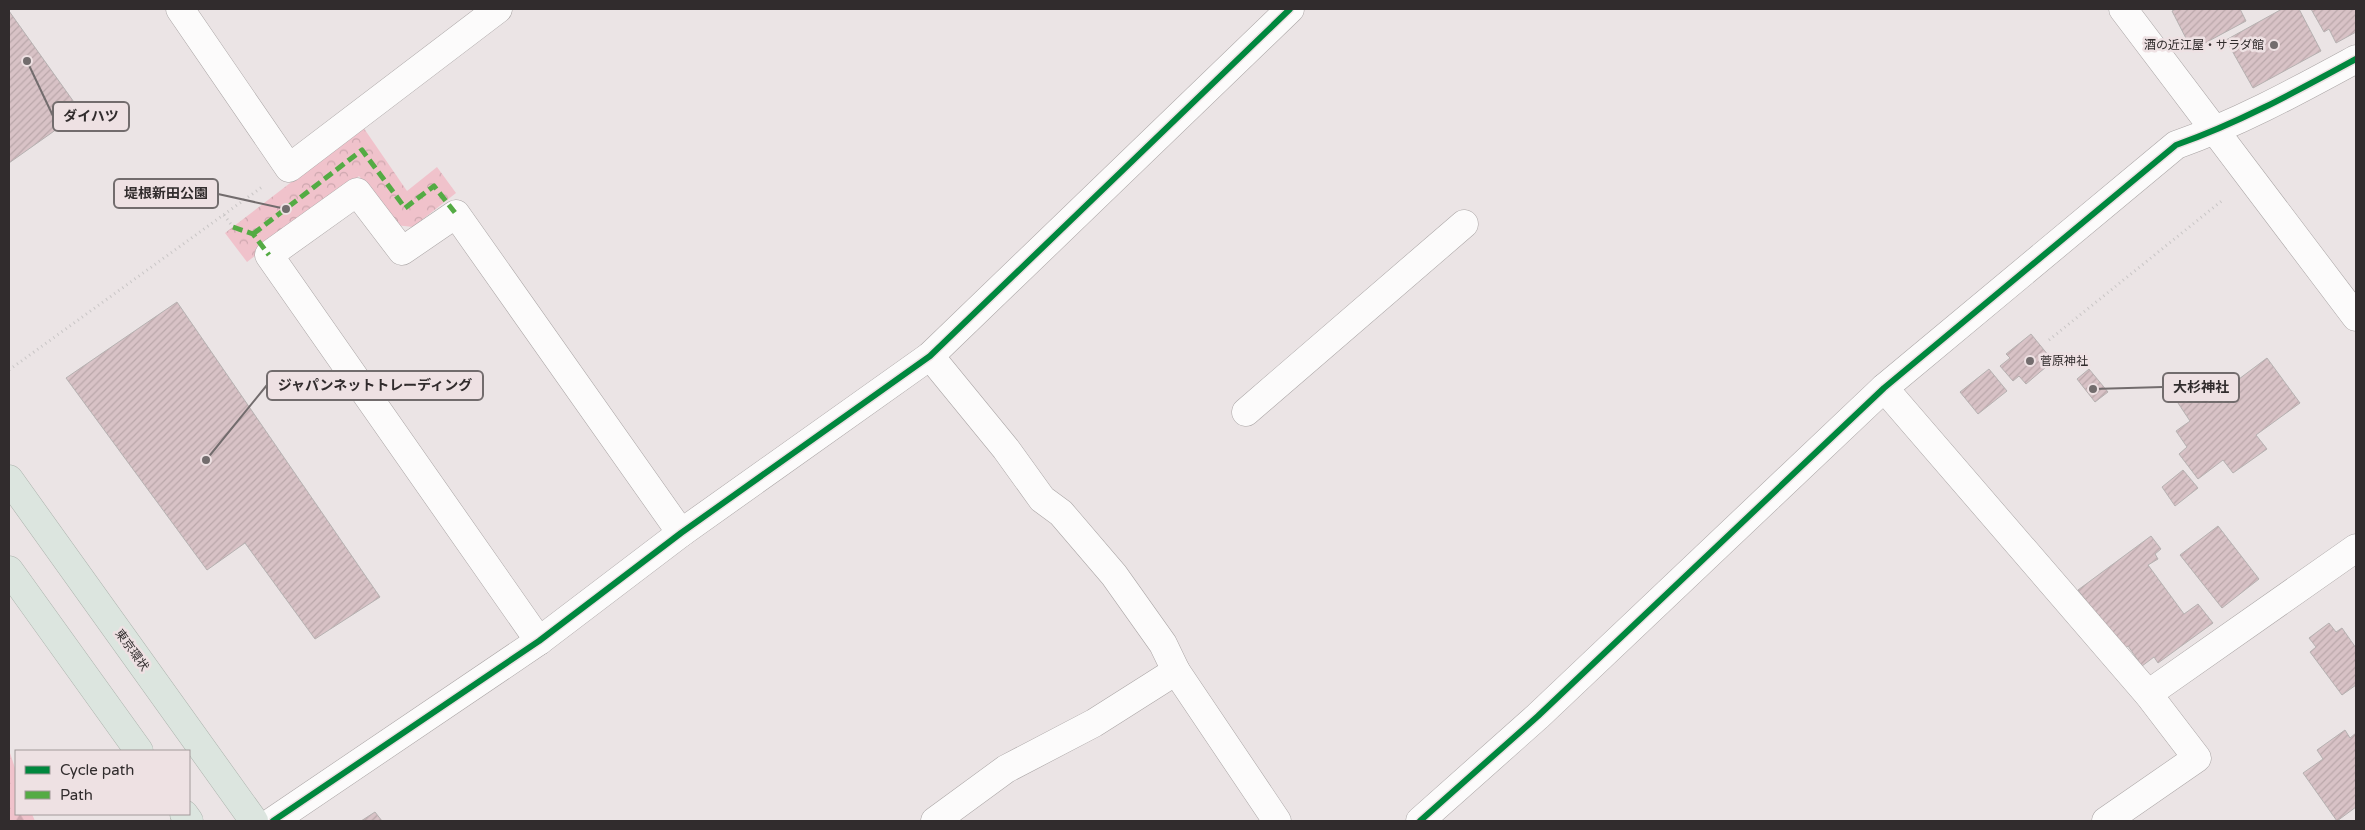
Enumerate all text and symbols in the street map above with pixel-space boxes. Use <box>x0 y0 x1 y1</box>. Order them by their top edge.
place label: 酒の近江屋・サラダ館 <box>2144 38 2264 52</box>
marker: 酒の近江屋・サラダ館 <box>2268 39 2280 51</box>
callout: ダイハツ <box>53 102 129 131</box>
text: ダイハツ <box>63 108 119 125</box>
callout: 堤根新田公園 <box>114 179 218 208</box>
text: 堤根新田公園 <box>124 185 208 202</box>
place label: 菅原神社 <box>2040 354 2088 368</box>
marker: 菅原神社 <box>2024 355 2036 367</box>
callout: ジャパンネットトレーディング <box>267 371 483 400</box>
callout: 大杉神社 <box>2163 373 2239 402</box>
text: ジャパンネットトレーディング <box>278 377 472 394</box>
text: 大杉神社 <box>2173 379 2229 396</box>
street label: 東京環状 <box>112 626 152 674</box>
legend <box>15 750 190 815</box>
text: Cycle path <box>60 761 134 779</box>
text: Path <box>60 786 93 804</box>

